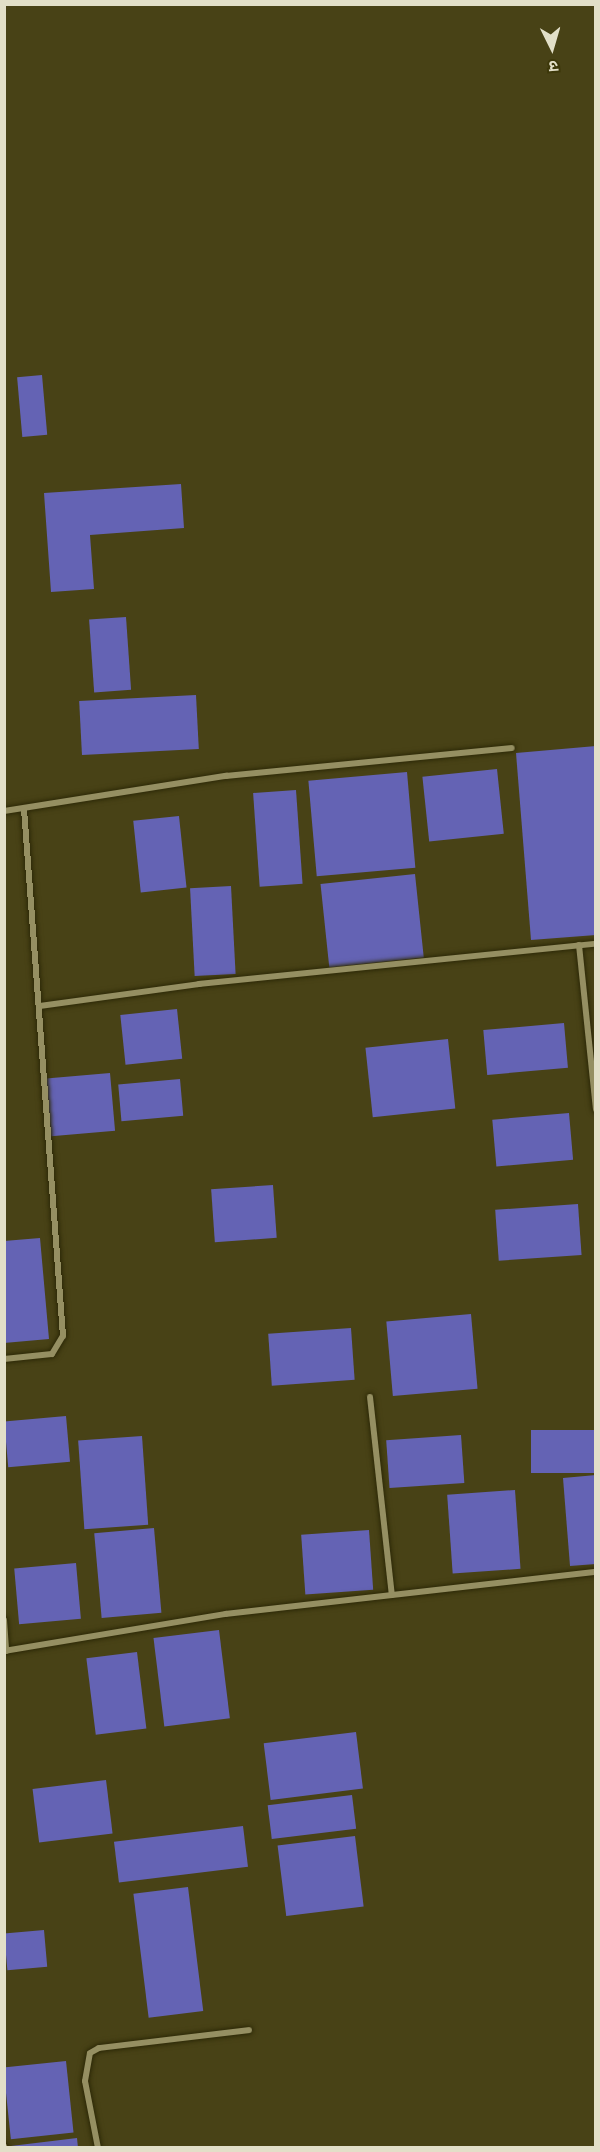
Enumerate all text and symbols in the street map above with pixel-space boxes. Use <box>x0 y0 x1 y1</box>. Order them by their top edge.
north arrow <box>522 18 582 78</box>
text: उ <box>548 57 559 76</box>

